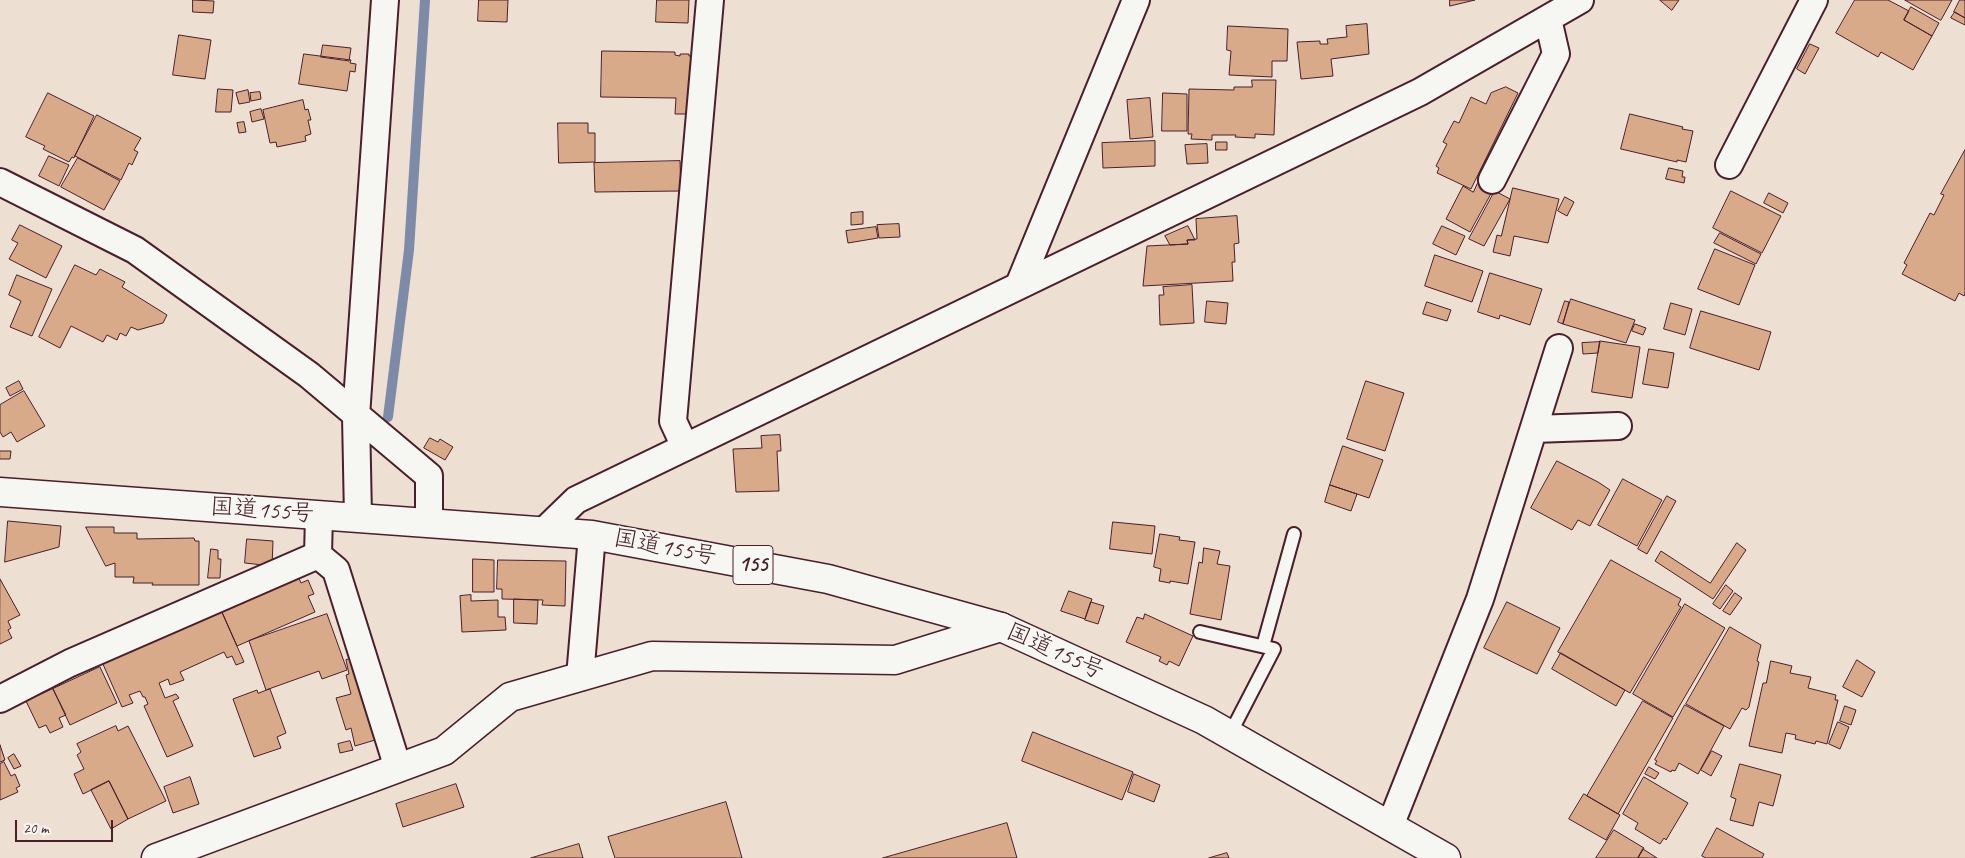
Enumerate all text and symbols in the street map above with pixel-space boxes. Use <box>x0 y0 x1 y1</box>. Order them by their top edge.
street label: 国道155号 <box>209 493 315 529</box>
street label: 国道155号 <box>611 524 719 572</box>
road number: 155 <box>733 546 773 584</box>
street label: 国道155号 <box>1001 618 1109 686</box>
scale bar <box>18 810 115 842</box>
text: 20 m <box>23 819 49 838</box>

